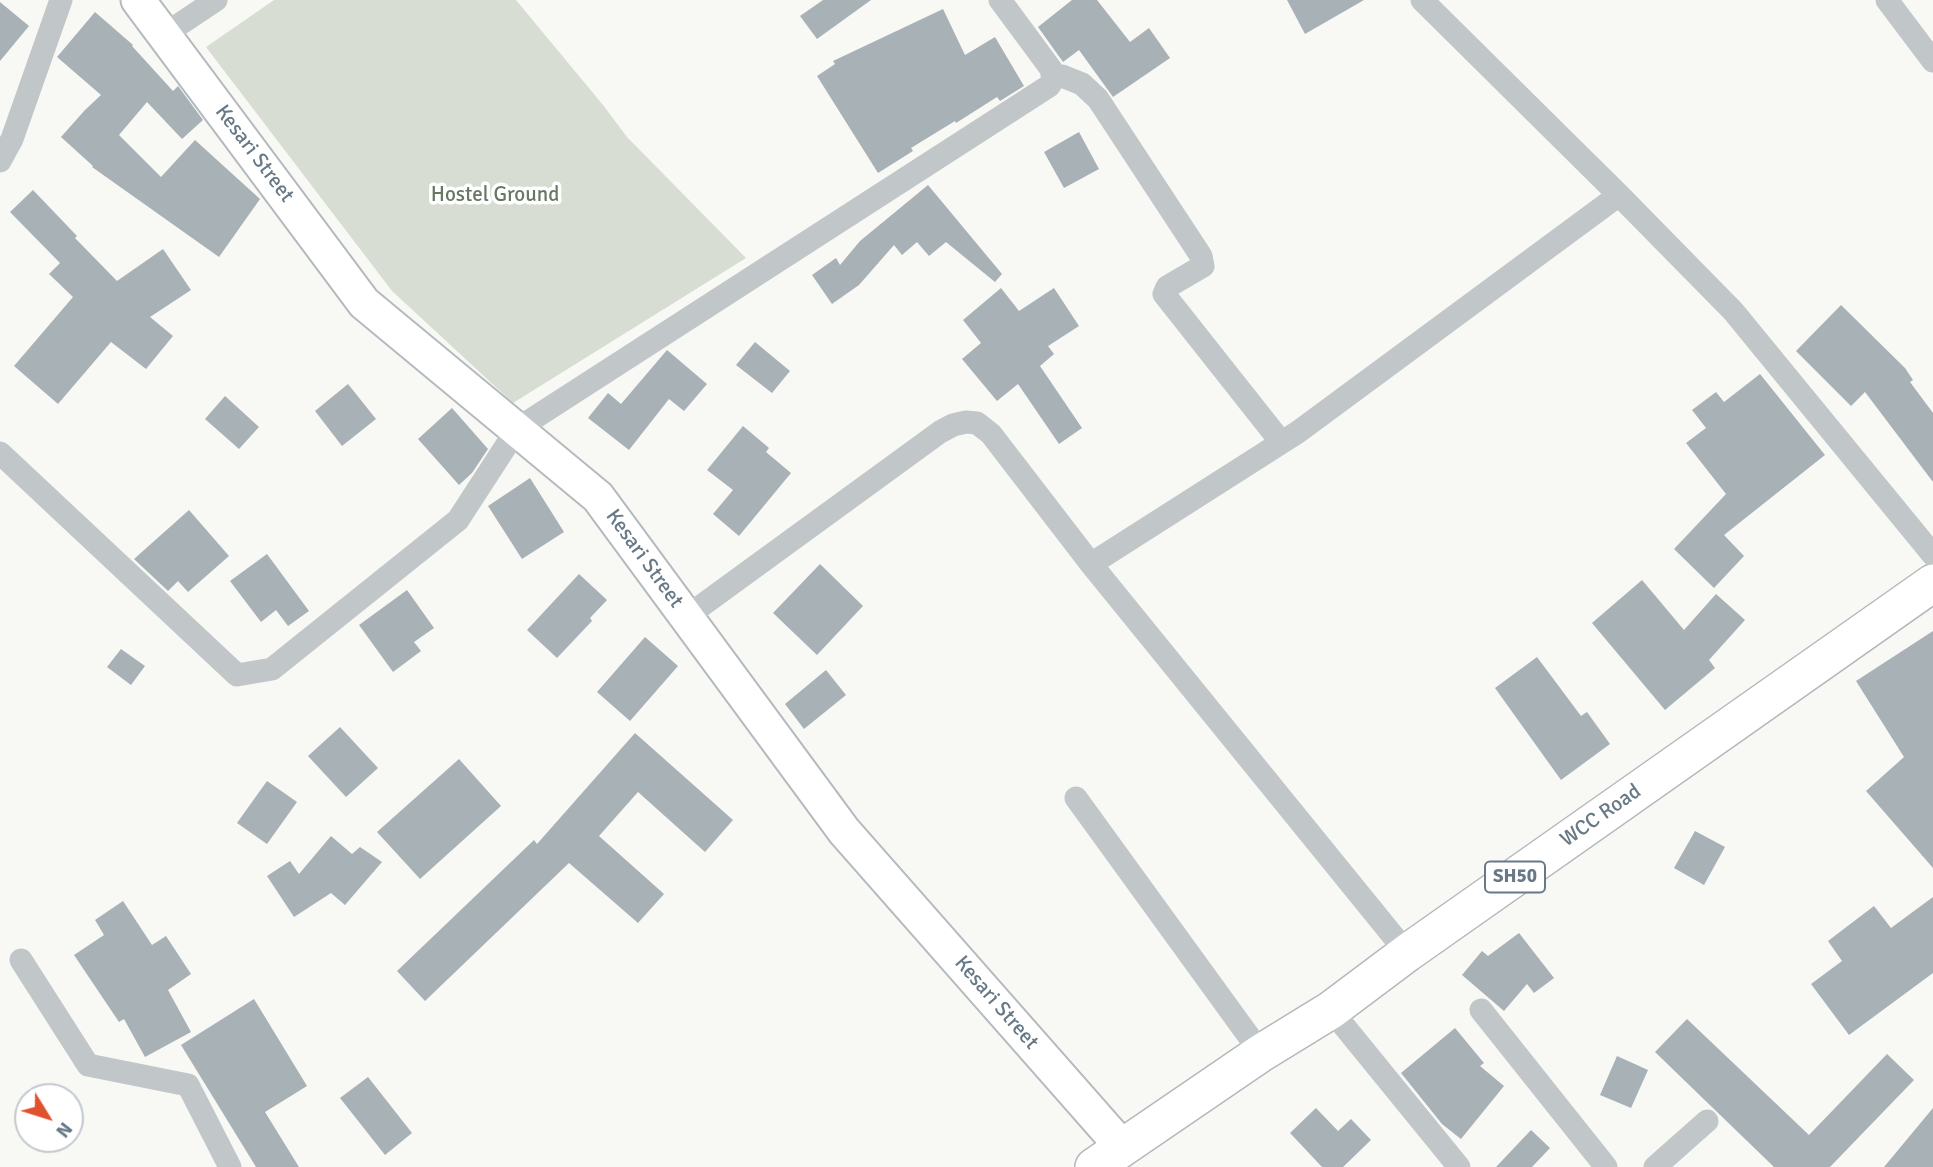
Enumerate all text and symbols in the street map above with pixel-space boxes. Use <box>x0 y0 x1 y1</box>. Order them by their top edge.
street label: Kesari Street <box>209 100 299 208</box>
park label: Hostel Ground <box>431 182 559 208</box>
street label: Kesari Street <box>600 505 688 613</box>
street label: WCC Road <box>1556 779 1646 853</box>
road number: SH50 <box>1485 862 1545 892</box>
street label: Kesari Street <box>949 951 1043 1055</box>
north arrow <box>14 1083 84 1153</box>
text: N <box>50 1117 77 1142</box>

